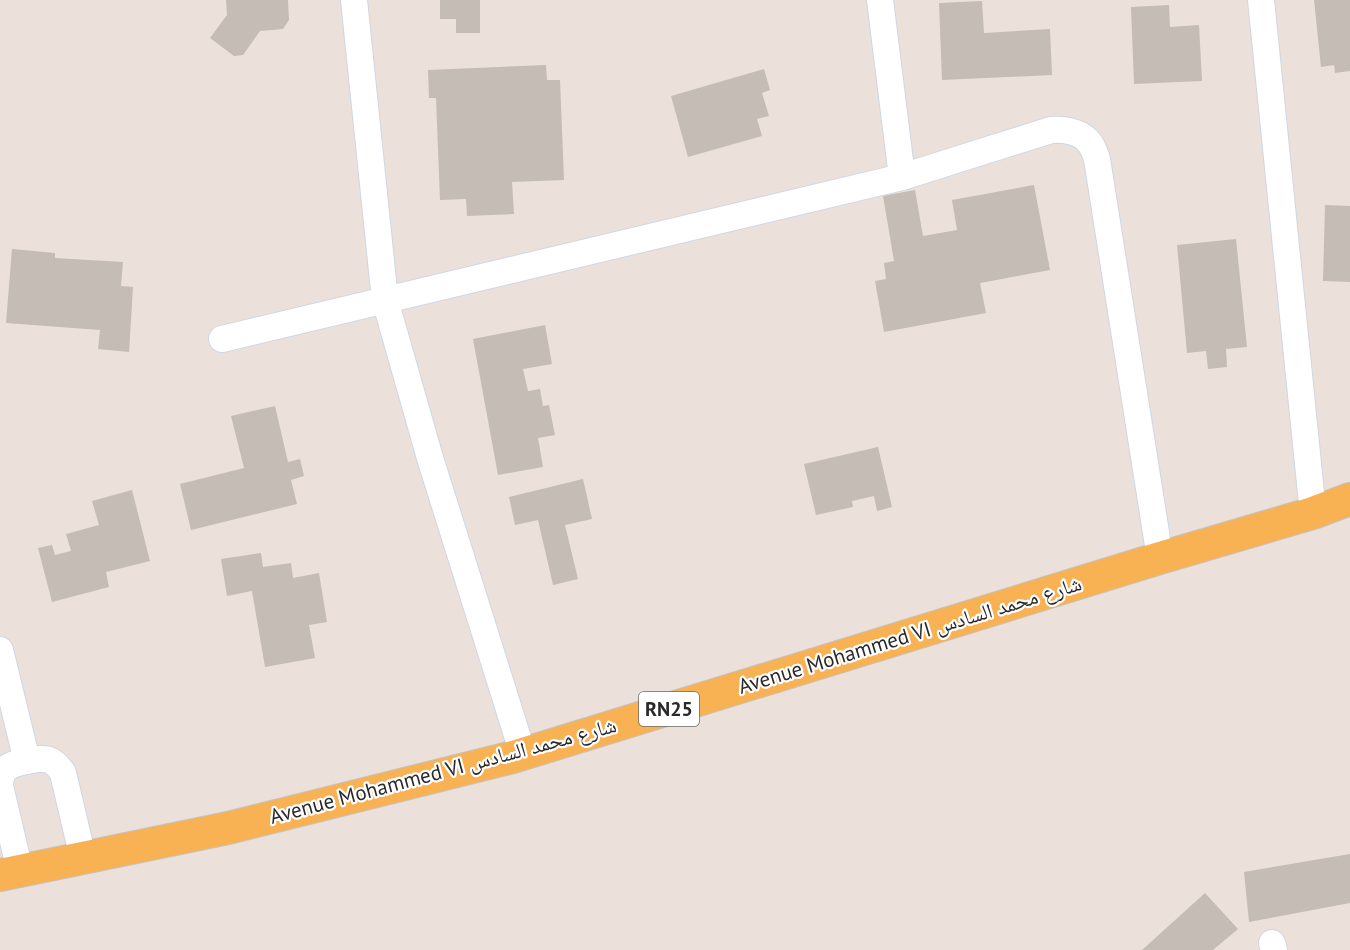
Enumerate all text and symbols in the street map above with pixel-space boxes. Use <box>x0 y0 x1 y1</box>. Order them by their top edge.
street label: Avenue Mohammed VI شارع محمد السادس <box>735 569 1085 700</box>
road number: RN25 <box>639 692 699 726</box>
street label: Avenue Mohammed VI شارع محمد السادس <box>267 711 619 830</box>

